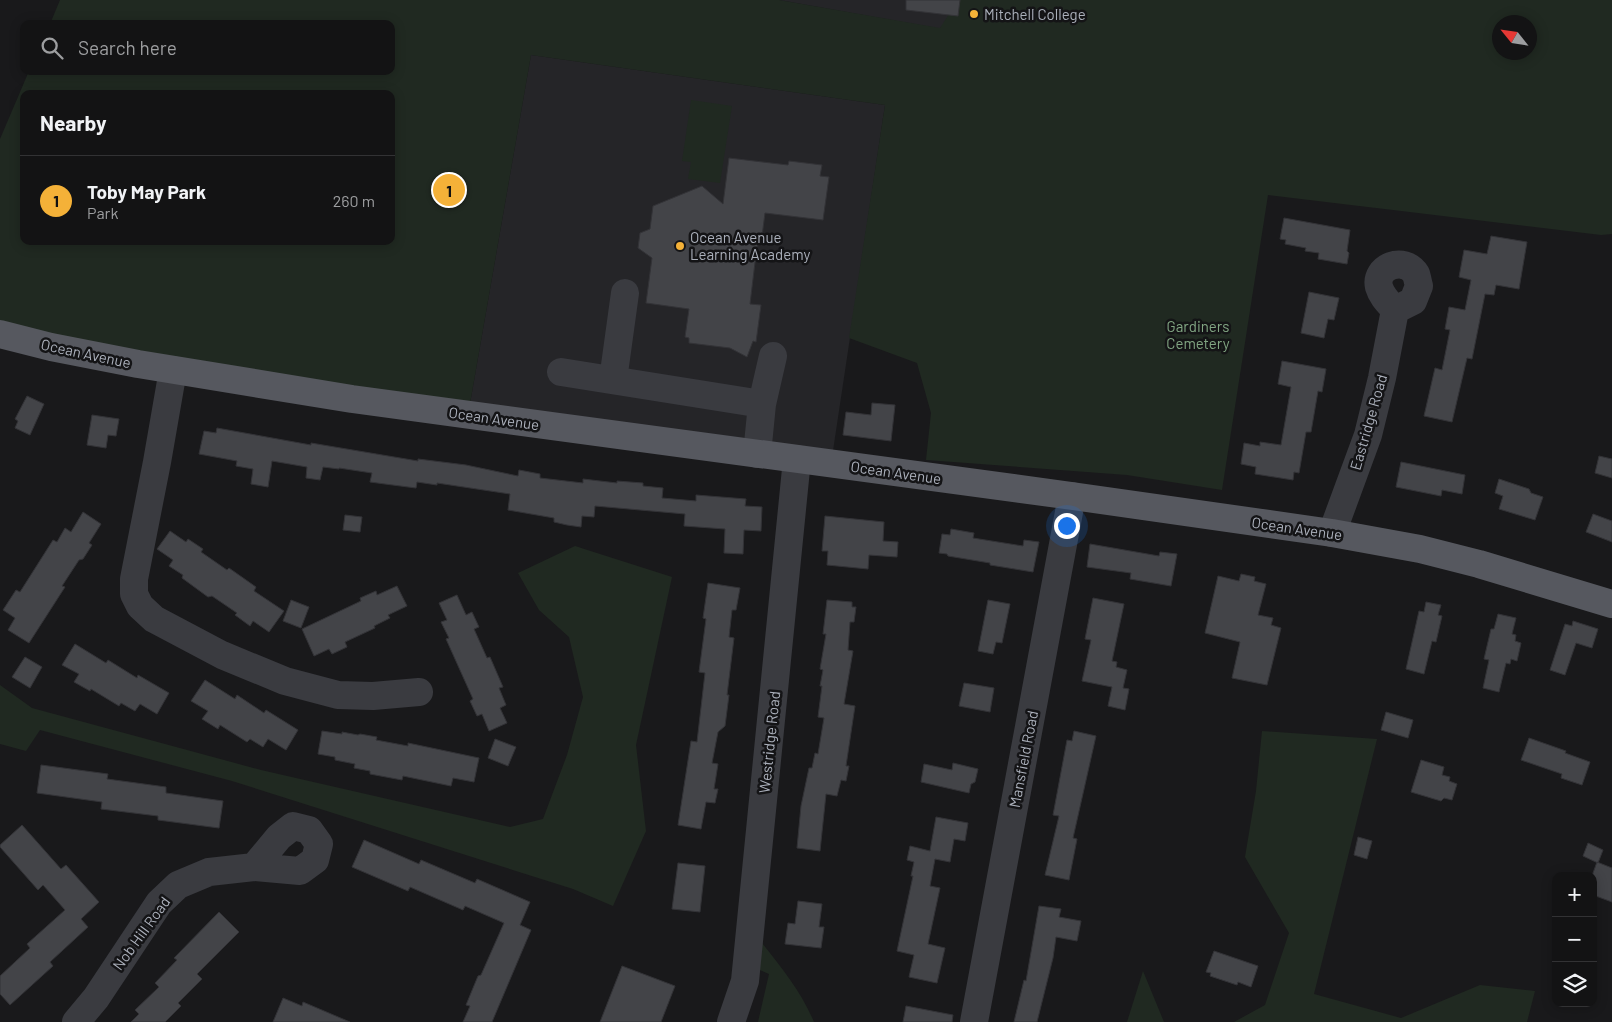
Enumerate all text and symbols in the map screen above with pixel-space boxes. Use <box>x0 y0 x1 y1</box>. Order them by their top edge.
place label: Mitchell College <box>984 5 1086 23</box>
marker: Mitchell College <box>968 8 980 20</box>
north arrow <box>1492 15 1537 60</box>
search box <box>20 20 395 75</box>
icon: search <box>38 34 66 62</box>
text: Search here <box>78 36 177 59</box>
text: Nearby <box>40 110 106 135</box>
pin: 1 <box>433 171 465 209</box>
text: Toby May Park <box>87 180 206 203</box>
text: 1 <box>53 191 59 210</box>
text: 260 m <box>333 191 375 210</box>
text: Park <box>87 203 118 222</box>
place label: Ocean Avenue Learning Academy <box>690 228 810 263</box>
marker: Ocean Avenue Learning Academy <box>674 240 686 252</box>
park label: Gardiners Cemetery <box>1166 317 1230 352</box>
street label: Ocean Avenue <box>39 335 133 371</box>
street label: Eastridge Road <box>1346 372 1390 472</box>
street label: Ocean Avenue <box>447 403 541 433</box>
street label: Ocean Avenue <box>849 457 943 487</box>
your location <box>1054 513 1080 539</box>
street label: Ocean Avenue <box>1250 513 1344 543</box>
street label: Westridge Road <box>755 690 783 794</box>
street label: Mansfield Road <box>1005 709 1041 809</box>
map controls <box>1552 872 1597 1007</box>
button: + <box>1552 872 1597 917</box>
street label: Nob Hill Road <box>108 893 174 973</box>
button: − <box>1552 917 1597 962</box>
button: layers <box>1552 962 1597 1007</box>

